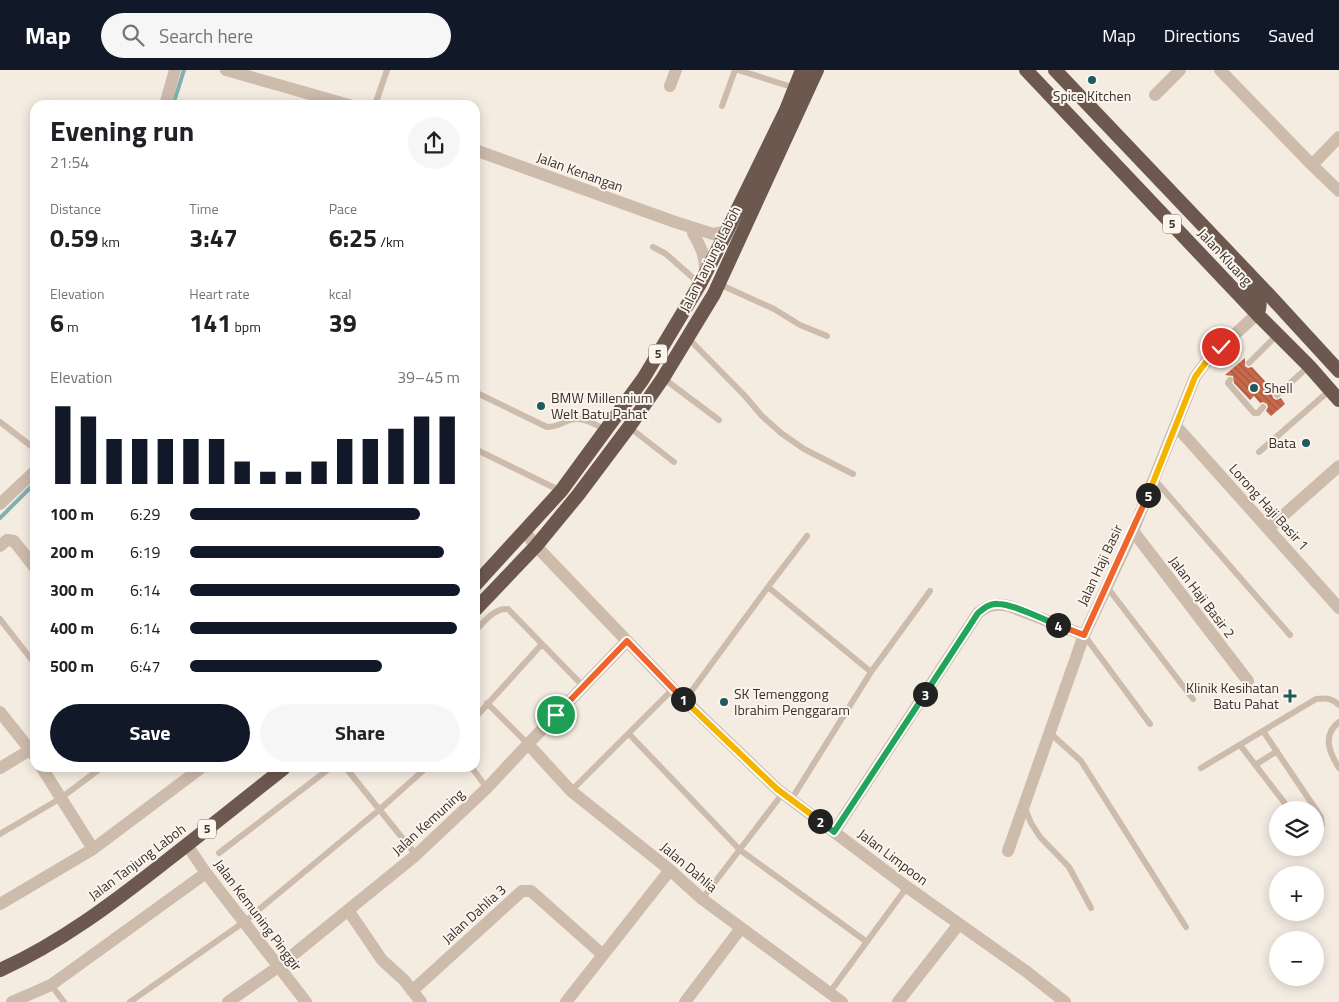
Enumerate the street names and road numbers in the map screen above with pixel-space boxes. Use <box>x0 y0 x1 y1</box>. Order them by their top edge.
street label: Jalan Kenangan <box>534 146 626 197</box>
street label: Jalan Tanjung Laboh <box>674 202 745 316</box>
road number: 5 <box>1163 214 1181 234</box>
street label: Jalan Kluang <box>1193 223 1258 290</box>
road number: 5 <box>649 344 667 364</box>
street label: Lorong Haji Basir 1 <box>1225 459 1314 555</box>
street label: Jalan Haji Basir <box>1072 520 1128 609</box>
street label: Jalan Haji Basir 2 <box>1164 551 1240 642</box>
street label: Jalan Kemuning <box>387 783 469 860</box>
street label: Jalan Tanjung Laboh <box>84 818 190 905</box>
road number: 5 <box>198 820 216 839</box>
street label: Jalan Limpoon <box>854 823 933 890</box>
street label: Jalan Dahlia <box>656 836 722 897</box>
street label: Jalan Kemuning Pinggir <box>209 854 308 975</box>
street label: Jalan Dahlia 3 <box>437 879 510 948</box>

